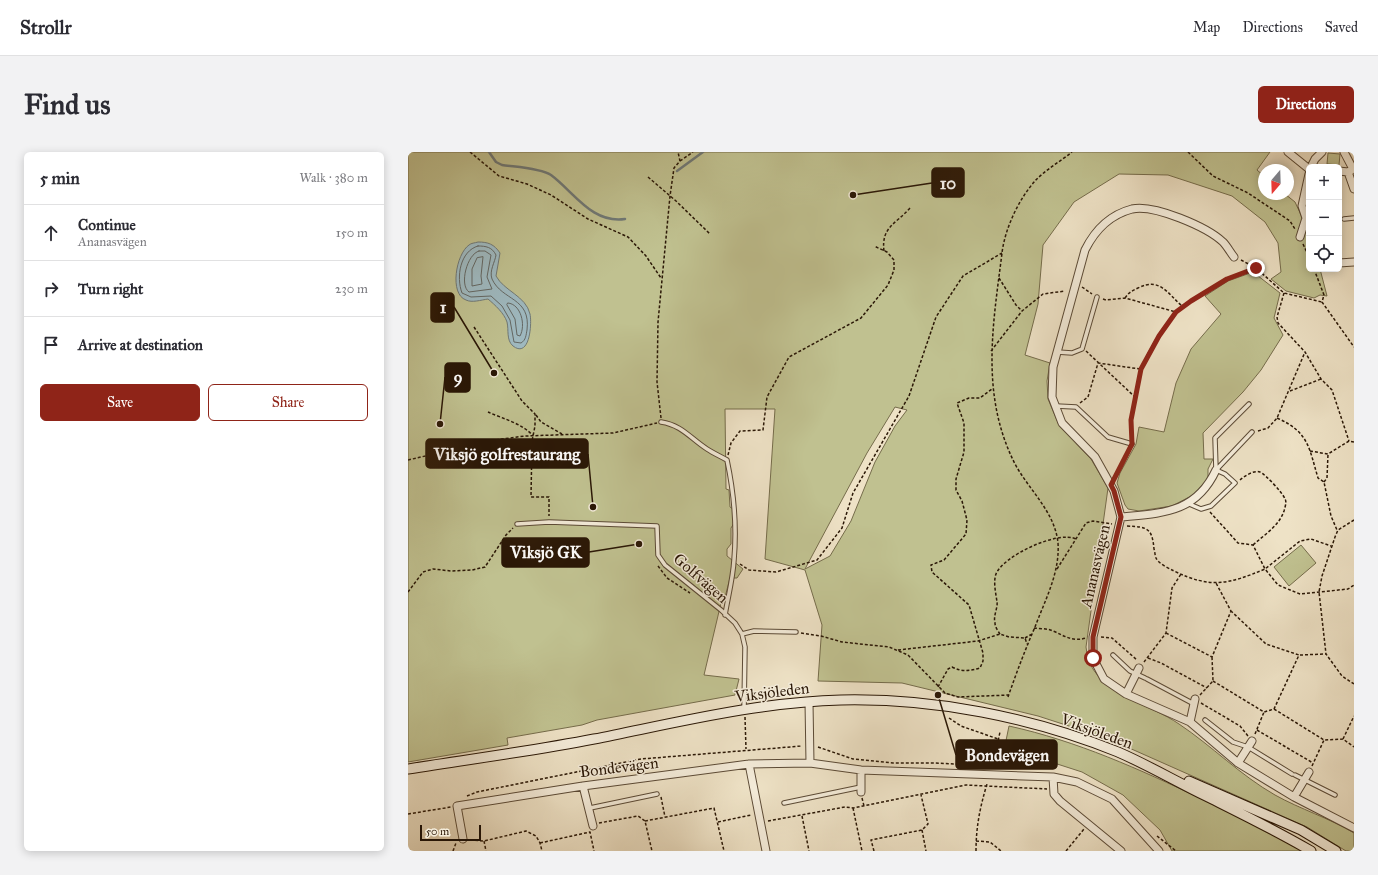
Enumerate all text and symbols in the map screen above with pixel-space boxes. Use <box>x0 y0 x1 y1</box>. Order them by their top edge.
text: Strollr <box>20 16 72 39</box>
text: Map <box>1193 19 1220 36</box>
text: Directions <box>1242 19 1303 36</box>
text: Saved <box>1325 19 1358 36</box>
button: Directions <box>1258 86 1354 123</box>
text: Find us <box>24 87 110 122</box>
north arrow <box>1258 164 1294 200</box>
map controls <box>1306 164 1342 272</box>
button: + <box>1306 164 1342 200</box>
text: 5 min <box>40 168 80 189</box>
callout: 10 <box>932 168 964 197</box>
text: Walk · 380 m <box>299 170 368 186</box>
text: 10 <box>940 173 956 194</box>
button: − <box>1306 200 1342 236</box>
text: Continue <box>78 216 136 234</box>
icon: ahead <box>40 222 62 244</box>
text: 150 m <box>336 225 368 241</box>
text: Ananasvägen <box>78 234 147 250</box>
button: locate <box>1306 236 1342 272</box>
route end <box>1247 259 1265 277</box>
icon: right <box>40 278 62 300</box>
text: Turn right <box>78 280 143 298</box>
text: 230 m <box>335 281 368 297</box>
callout: 1 <box>431 293 454 322</box>
text: 1 <box>440 297 447 318</box>
icon: arrive <box>40 334 62 356</box>
text: Arrive at destination <box>78 336 203 354</box>
callout: 9 <box>445 363 470 392</box>
text: 9 <box>453 367 463 388</box>
button: Save <box>40 384 200 421</box>
button: Share <box>208 384 368 421</box>
callout: Viksjö golfrestaurang <box>426 439 588 468</box>
text: Viksjö golfrestaurang <box>433 444 581 465</box>
street label: Ananasvägen <box>1076 522 1115 611</box>
callout: Viksjö GK <box>502 538 589 567</box>
text: Viksjö GK <box>509 542 583 563</box>
street label: Golfvägen <box>669 549 733 608</box>
route start <box>1084 649 1102 667</box>
street label: Viksjöleden <box>733 678 811 706</box>
street label: Viksjöleden <box>1058 709 1136 753</box>
callout: Bondevägen <box>956 740 1057 769</box>
text: Bondevägen <box>965 745 1050 766</box>
street label: Bondevägen <box>579 753 660 782</box>
scale bar <box>420 823 481 842</box>
text: 50 m <box>426 825 449 838</box>

